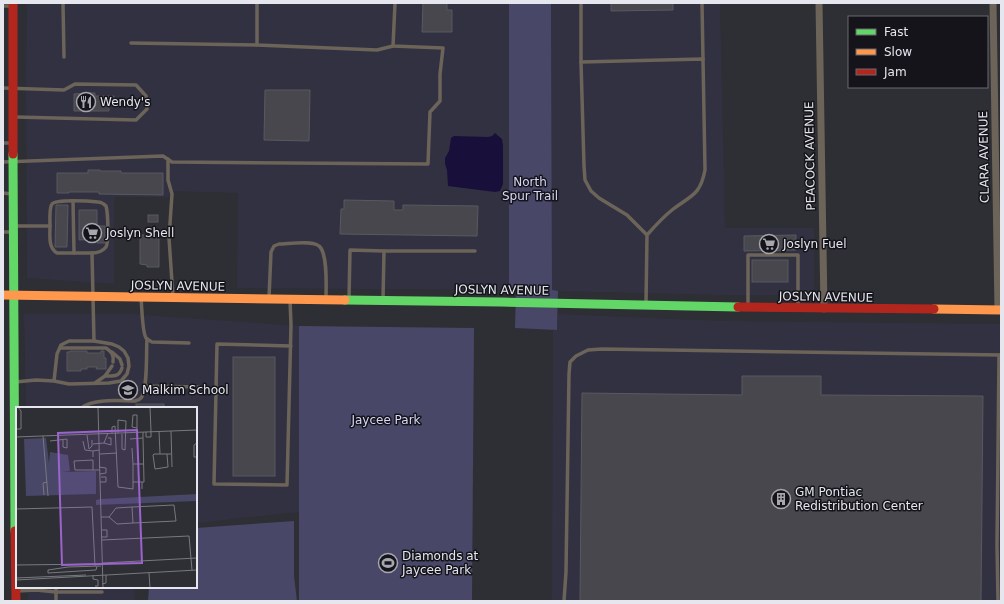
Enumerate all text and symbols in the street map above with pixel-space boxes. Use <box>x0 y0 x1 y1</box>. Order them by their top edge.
legend <box>848 16 988 88</box>
text: Fast <box>884 25 908 39</box>
text: Slow <box>884 45 912 59</box>
text: Jam <box>883 65 907 79</box>
restaurant icon: Wendy's <box>75 91 97 113</box>
place label: Wendy's <box>100 95 150 109</box>
street label: PEACOCK AVENUE <box>802 101 818 211</box>
street label: CLARA AVENUE <box>976 111 992 203</box>
park label: North Spur Trail <box>502 175 558 203</box>
supermarket icon: Joslyn Shell <box>81 222 103 244</box>
place label: Joslyn Shell <box>105 226 174 240</box>
supermarket icon: Joslyn Fuel <box>758 233 780 255</box>
place label: Joslyn Fuel <box>782 237 847 251</box>
street label: JOSLYN AVENUE <box>130 278 225 294</box>
street label: JOSLYN AVENUE <box>454 282 549 298</box>
street label: JOSLYN AVENUE <box>778 289 873 305</box>
school or university icon: Malkim School <box>117 379 139 401</box>
place label: Malkim School <box>142 383 229 397</box>
inset map <box>16 407 197 588</box>
park label: Jaycee Park <box>350 413 421 427</box>
place label: GM Pontiac Redistribution Center <box>795 485 923 513</box>
building icon: GM Pontiac Redistribution Center <box>770 488 792 510</box>
place label: Diamonds at Jaycee Park <box>401 549 479 577</box>
sports icon: Diamonds at Jaycee Park <box>377 552 399 574</box>

